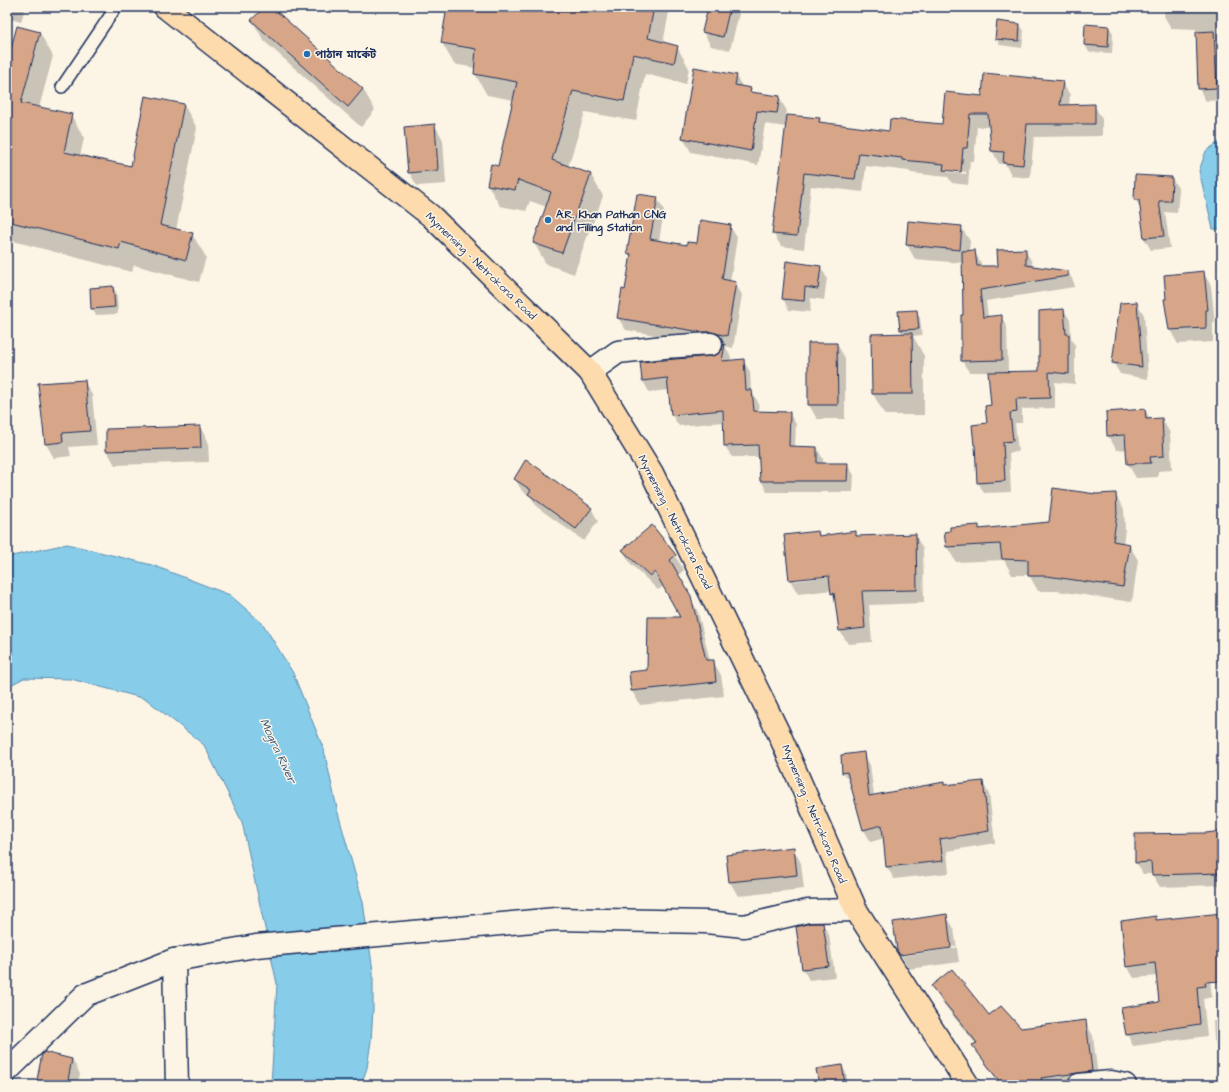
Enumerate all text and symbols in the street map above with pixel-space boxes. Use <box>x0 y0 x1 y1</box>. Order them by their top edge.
place label: পাঠান মার্কেট <box>315 46 377 62</box>
marker: পাঠান মার্কেট <box>302 49 312 59</box>
place label: A.R. Khan Pathan CNG and Filling Station <box>555 207 667 237</box>
street label: Mymensing - Netrokona Road <box>422 209 540 324</box>
marker: A.R. Khan Pathan CNG and Filling Station <box>543 215 553 225</box>
street label: Mymensing - Netrokona Road <box>634 452 716 593</box>
water label: Mogra River <box>255 716 301 788</box>
street label: Mymensing - Netrokona Road <box>777 742 850 886</box>

